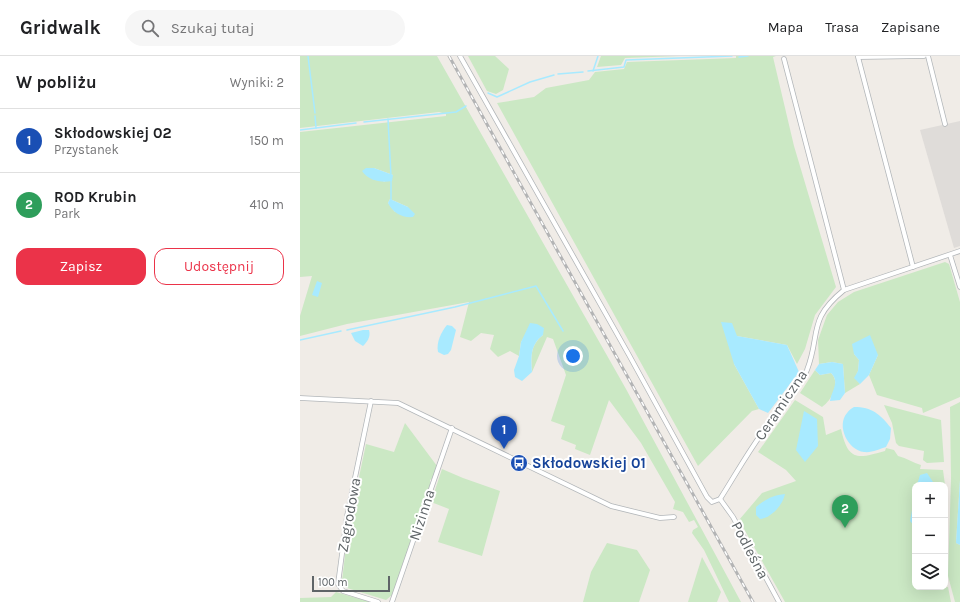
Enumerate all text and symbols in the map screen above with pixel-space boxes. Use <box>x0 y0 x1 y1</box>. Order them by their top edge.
search box <box>125 10 405 46</box>
text: Gridwalk <box>20 17 101 39</box>
icon: search <box>139 17 161 39</box>
text: Szukaj tutaj <box>171 19 254 37</box>
text: Mapa <box>768 19 803 36</box>
text: Trasa <box>825 19 859 36</box>
text: Zapisane <box>881 19 940 36</box>
text: W pobliżu <box>16 72 97 92</box>
text: Wyniki: 2 <box>230 75 284 90</box>
text: Skłodowskiej 02 <box>54 124 172 142</box>
text: 1 <box>27 133 31 148</box>
text: 150 m <box>249 133 284 148</box>
text: Przystanek <box>54 142 119 157</box>
text: ROD Krubin <box>54 188 137 206</box>
text: 2 <box>25 197 33 212</box>
text: 410 m <box>249 197 284 212</box>
text: Park <box>54 206 80 221</box>
button: Zapisz <box>16 248 146 285</box>
button: Udostępnij <box>154 248 284 285</box>
your location <box>563 346 583 366</box>
street label: Ceramiczna <box>751 366 811 444</box>
pin: 1 <box>491 416 517 449</box>
bus stop icon: Skłodowskiej 01 <box>509 453 529 473</box>
place label: Skłodowskiej 01 <box>532 454 646 472</box>
street label: Zagrodowa <box>334 476 364 554</box>
map controls <box>912 482 948 590</box>
button: + <box>912 482 948 518</box>
street label: Nizinna <box>405 487 439 543</box>
pin: 2 <box>832 495 858 528</box>
street label: Podleśna <box>727 518 773 582</box>
button: − <box>912 518 948 554</box>
button: layers <box>912 554 948 590</box>
scale bar <box>312 574 390 593</box>
text: 100 m <box>318 576 348 589</box>

